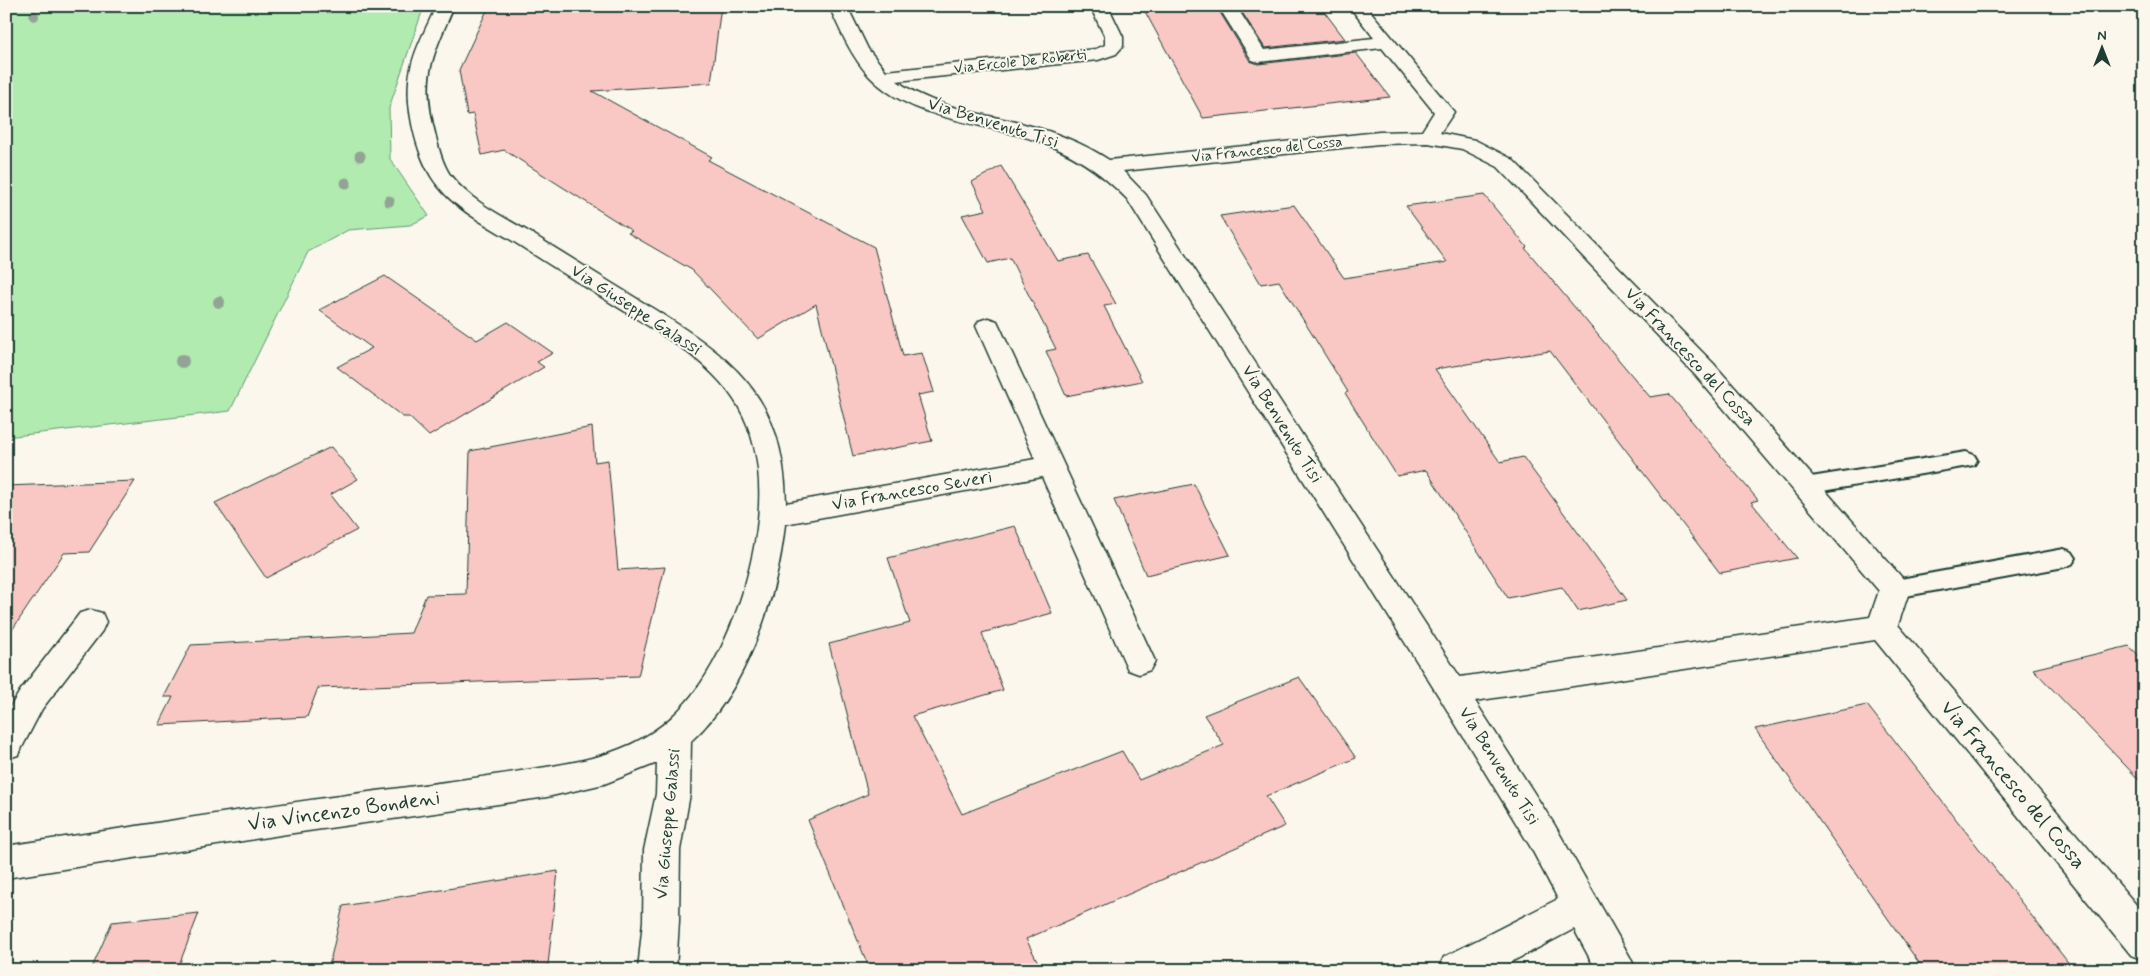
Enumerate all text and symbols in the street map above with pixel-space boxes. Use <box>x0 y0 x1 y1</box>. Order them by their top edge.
north arrow <box>2078 22 2128 72</box>
text: N <box>2097 27 2107 45</box>
street label: Via Ercole De Roberti <box>953 45 1088 79</box>
street label: Via Benvenuto Tisi <box>925 92 1061 154</box>
street label: Via Francesco del Cossa <box>1190 132 1344 168</box>
street label: Via Giuseppe Galassi <box>566 259 706 361</box>
street label: Via Francesco del Cossa <box>1619 282 1761 432</box>
street label: Via Benvenuto Tisi <box>1236 360 1328 488</box>
street label: Via Francesco Severi <box>830 465 994 517</box>
street label: Via Francesco del Cossa <box>1934 695 2092 875</box>
street label: Via Benvenuto Tisi <box>1453 702 1545 830</box>
street label: Via Giuseppe Galassi <box>649 748 687 900</box>
street label: Via Vincenzo Bondeni <box>246 784 442 838</box>

